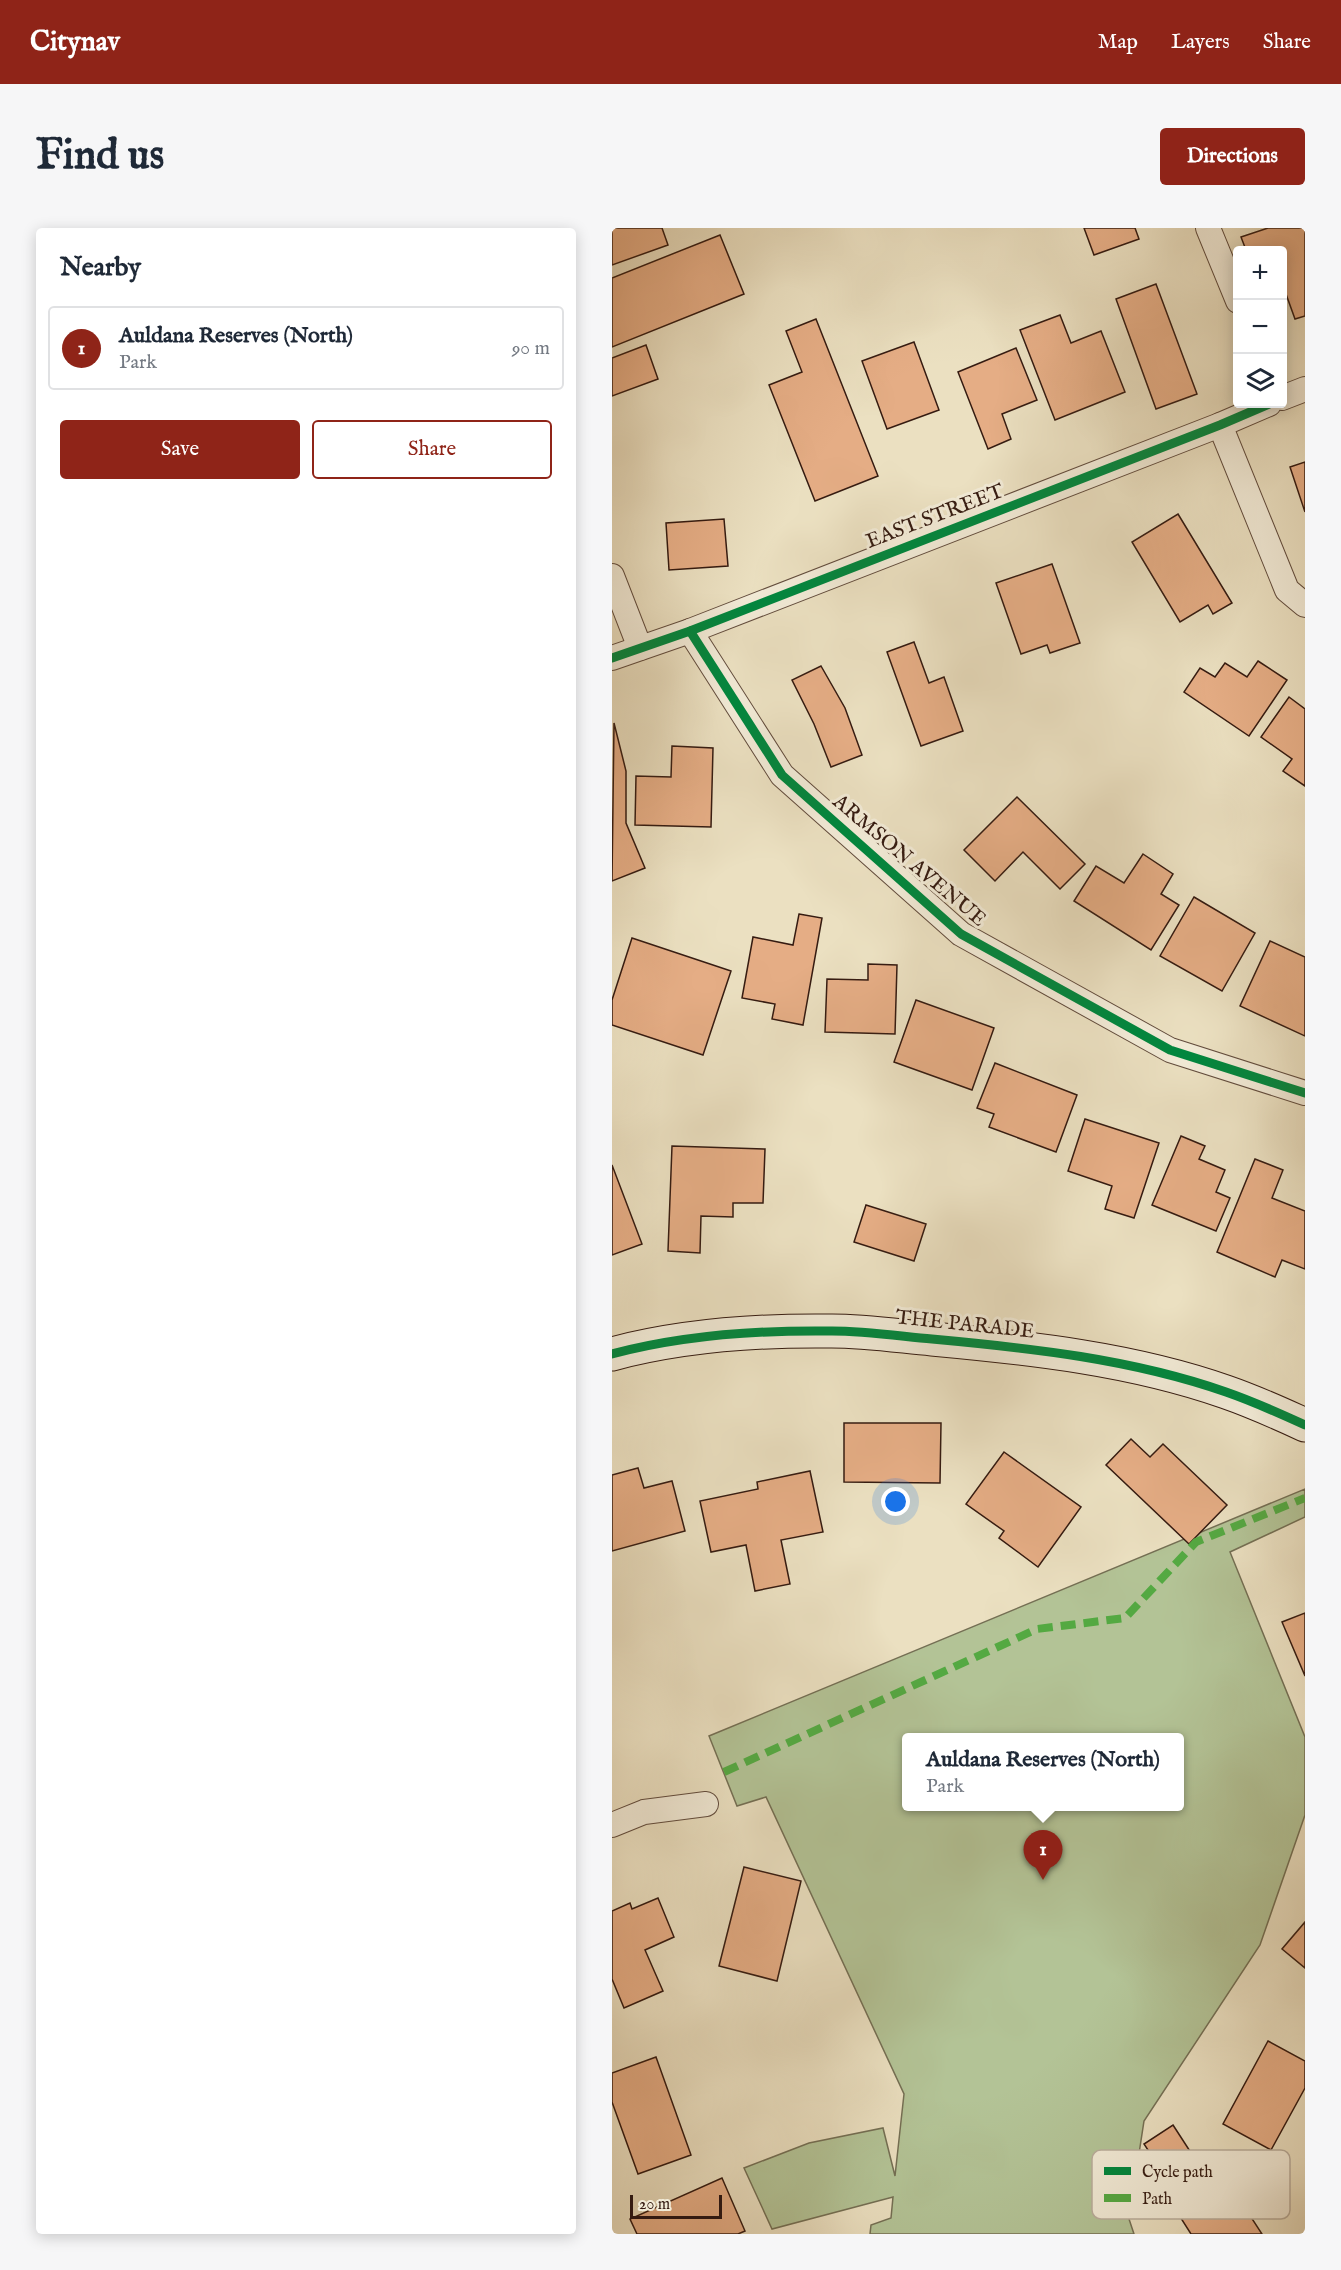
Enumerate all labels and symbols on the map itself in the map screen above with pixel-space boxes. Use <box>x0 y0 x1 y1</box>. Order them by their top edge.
street label: EAST STREET <box>862 478 1009 556</box>
street label: ARMSON AVENUE <box>826 788 991 933</box>
street label: THE PARADE <box>894 1304 1036 1346</box>
your location <box>881 1487 910 1516</box>
pin: 1 <box>1024 1830 1062 1880</box>
legend <box>1092 2150 1290 2219</box>
text: Cycle path <box>1142 2163 1213 2183</box>
text: Path <box>1142 2190 1173 2210</box>
scale bar <box>630 2192 722 2220</box>

